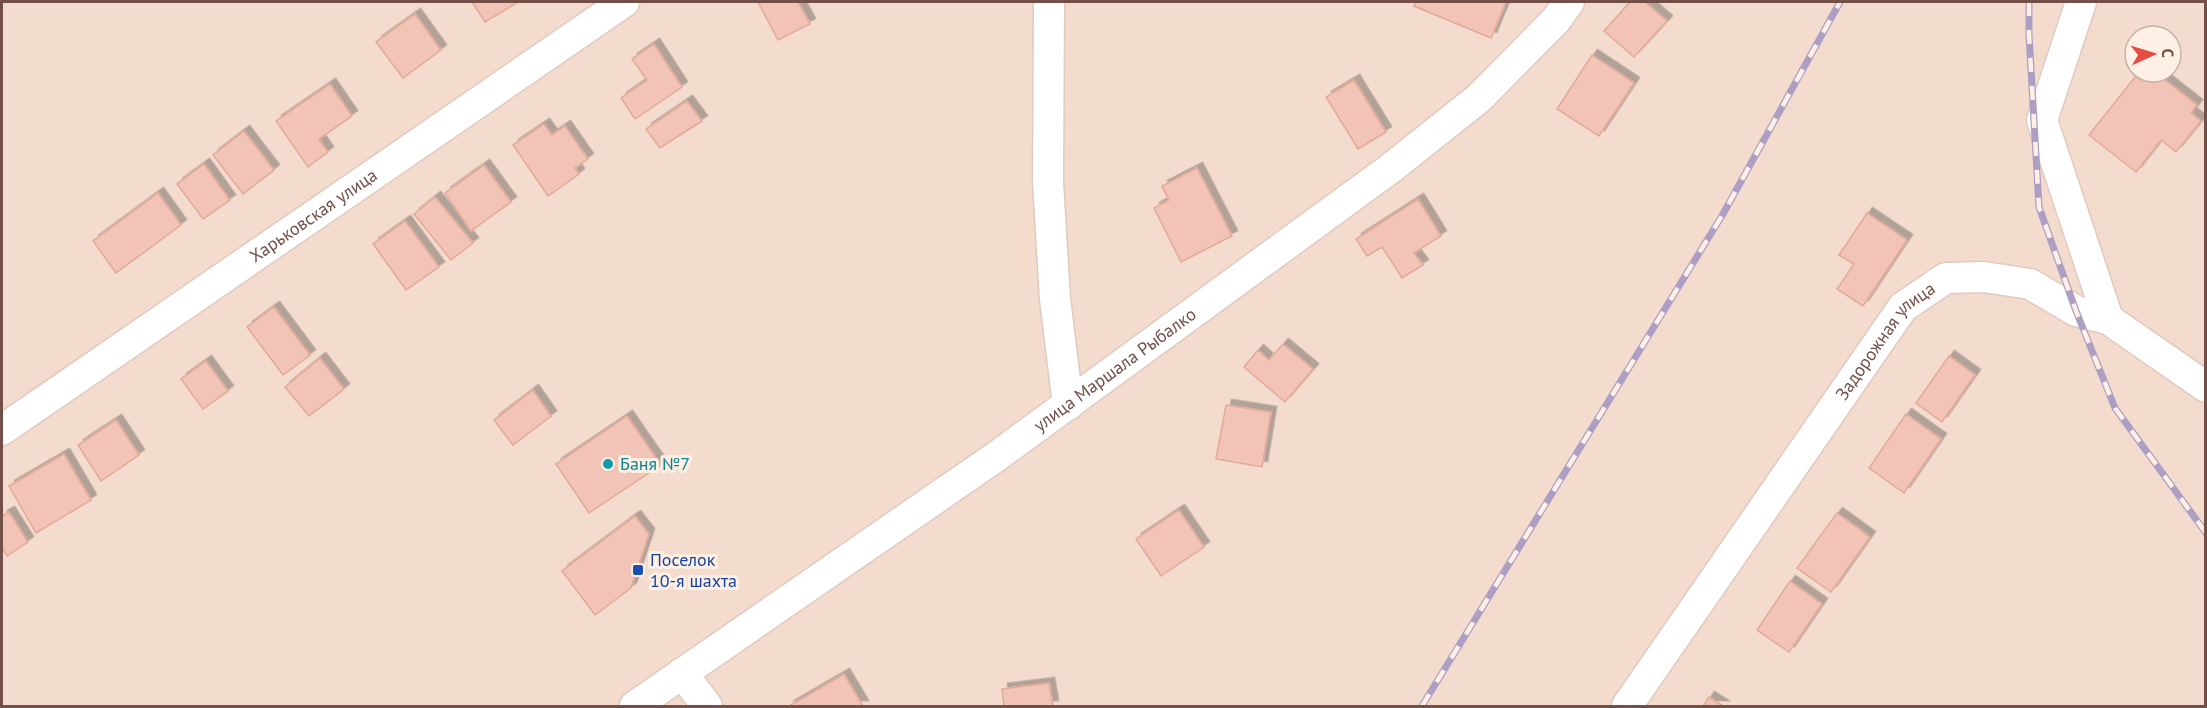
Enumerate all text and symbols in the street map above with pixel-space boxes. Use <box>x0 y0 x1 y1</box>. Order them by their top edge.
north arrow <box>2123 24 2183 84</box>
text: С <box>2158 48 2178 58</box>
street label: Харьковская улица <box>245 163 381 267</box>
street label: Задорожная улица <box>1830 277 1939 404</box>
street label: улица Маршала Рыбалко <box>1029 302 1200 436</box>
place label: Баня №7 <box>620 452 690 475</box>
marker: Баня №7 <box>601 457 615 471</box>
place label: Поселок 10-я шахта <box>650 548 737 592</box>
marker: Поселок 10-я шахта <box>631 563 645 577</box>

